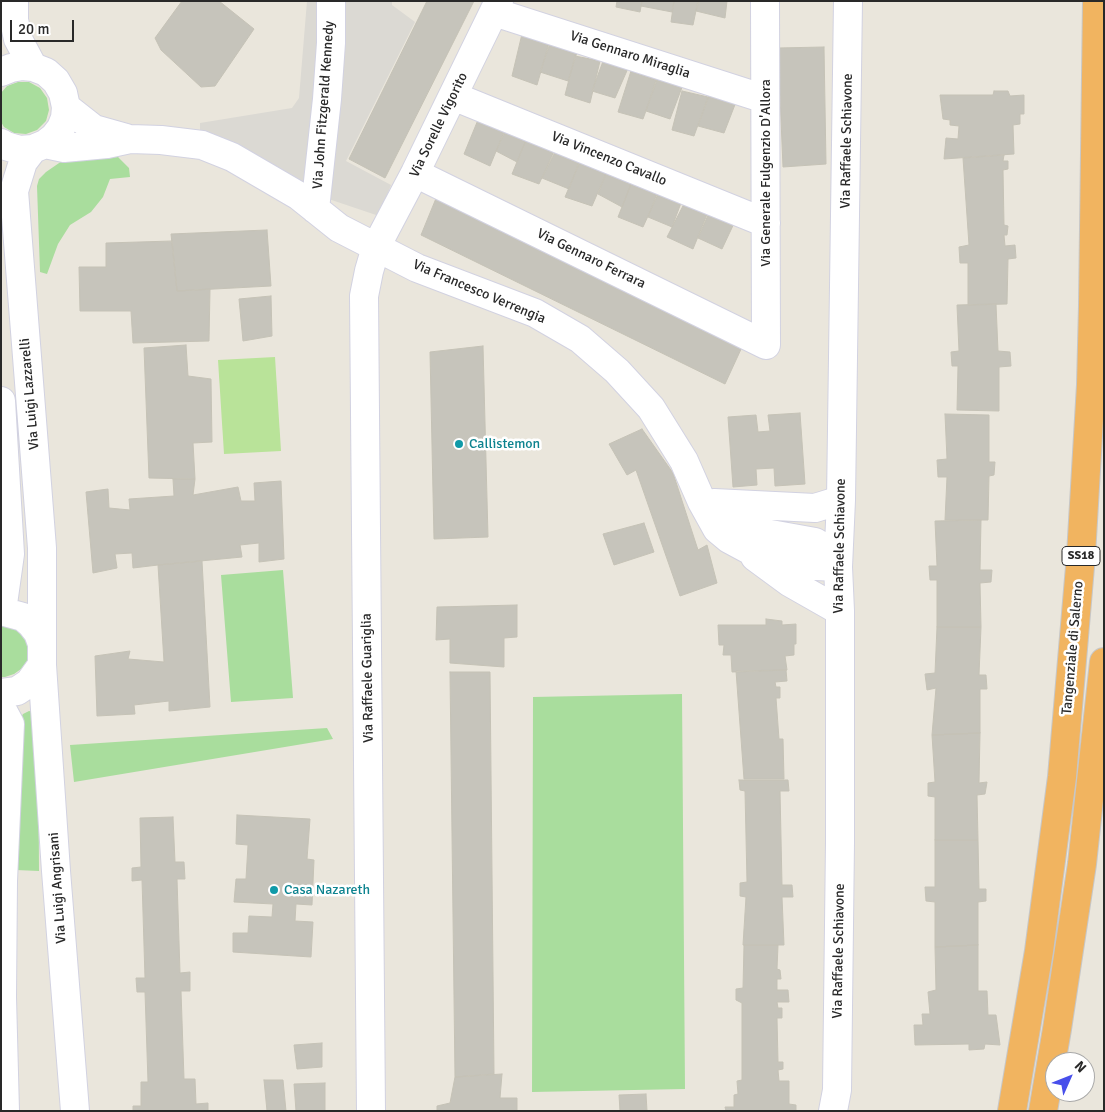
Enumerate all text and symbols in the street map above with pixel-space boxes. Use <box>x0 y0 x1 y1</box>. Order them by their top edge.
scale bar <box>12 10 76 42</box>
text: 20 m <box>18 20 49 38</box>
street label: Via John Fitzgerald Kennedy <box>310 20 338 190</box>
street label: Via Gennaro Miraglia <box>568 28 692 82</box>
street label: Via Sorelle Vigorito <box>406 70 472 180</box>
street label: Via Raffaele Schiavone <box>837 73 857 209</box>
street label: Via Generale Fulgenzio D'Allora <box>758 79 774 267</box>
street label: Via Vincenzo Cavallo <box>549 128 669 190</box>
street label: Via Gennaro Ferrara <box>534 225 648 293</box>
street label: Via Francesco Verrengia <box>410 256 548 328</box>
street label: Via Luigi Lazzarelli <box>17 337 43 451</box>
place label: Callistemon <box>469 436 540 452</box>
marker: Callistemon <box>453 438 465 450</box>
street label: Via Raffaele Schiavone <box>830 478 850 614</box>
road number: SS18 <box>1062 546 1100 566</box>
street label: Tangenziale di Salerno <box>1059 581 1087 715</box>
street label: Via Raffaele Guariglia <box>358 613 378 743</box>
street label: Via Luigi Angrisani <box>46 832 70 944</box>
place label: Casa Nazareth <box>284 882 370 898</box>
street label: Via Raffaele Schiavone <box>829 883 849 1019</box>
marker: Casa Nazareth <box>268 884 280 896</box>
north arrow <box>1045 1052 1095 1102</box>
text: N <box>1071 1058 1090 1076</box>

